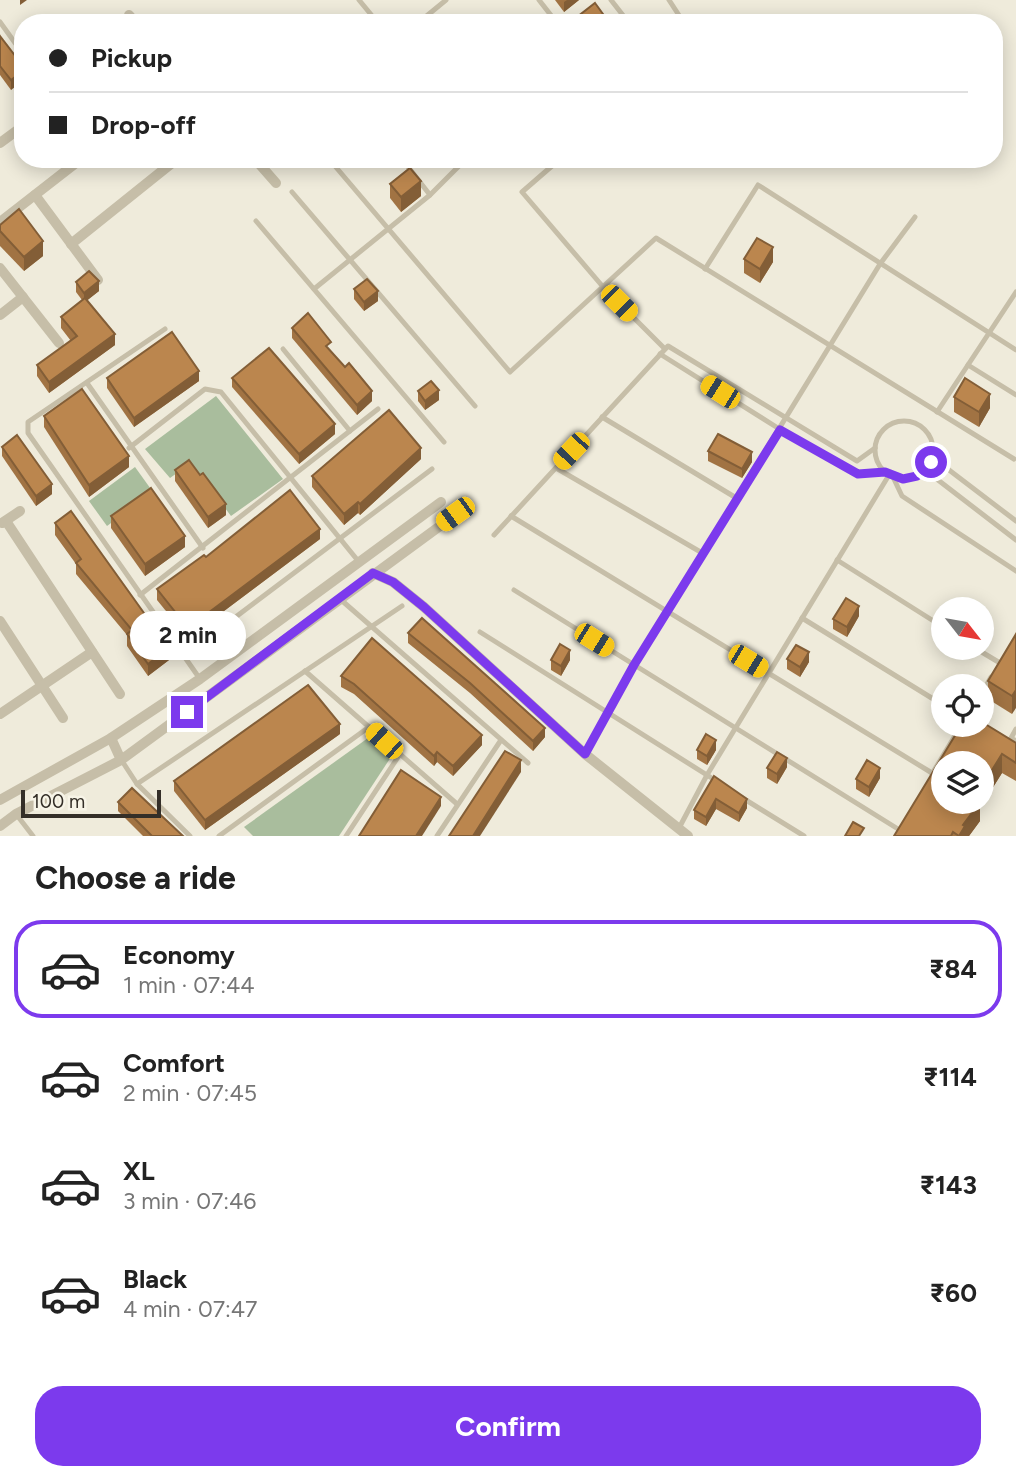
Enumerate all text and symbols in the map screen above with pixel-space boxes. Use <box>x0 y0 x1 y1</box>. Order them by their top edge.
text: Pickup <box>91 42 172 74</box>
text: Drop-off <box>91 109 196 141</box>
car <box>597 281 642 325</box>
car <box>697 372 744 412</box>
car <box>549 428 594 474</box>
route start <box>915 446 947 478</box>
car <box>432 493 479 535</box>
north arrow <box>931 597 994 660</box>
map controls <box>931 597 994 814</box>
callout: 2 min <box>129 610 245 660</box>
car <box>571 620 618 660</box>
text: 2 min <box>159 621 217 649</box>
car <box>725 641 772 681</box>
button: locate <box>931 674 994 737</box>
route end <box>171 696 203 728</box>
car <box>362 719 407 763</box>
button: layers <box>931 751 994 814</box>
scale bar <box>21 787 161 819</box>
text: 100 m <box>32 790 85 813</box>
text: Choose a ride <box>35 859 236 897</box>
icon: car <box>39 938 102 1001</box>
text: Economy <box>123 939 235 971</box>
text: ₹84 <box>929 953 977 985</box>
text: 1 min · 07:44 <box>123 971 255 999</box>
icon: car <box>39 1046 102 1109</box>
text: Comfort <box>123 1047 225 1079</box>
text: ₹114 <box>923 1061 977 1093</box>
text: 2 min · 07:45 <box>123 1079 257 1107</box>
icon: car <box>39 1154 102 1217</box>
text: XL <box>123 1155 155 1187</box>
text: ₹143 <box>920 1169 977 1201</box>
text: 3 min · 07:46 <box>123 1187 256 1215</box>
icon: car <box>39 1262 102 1325</box>
text: Black <box>123 1263 187 1295</box>
text: ₹60 <box>929 1277 977 1309</box>
text: 4 min · 07:47 <box>123 1295 257 1323</box>
button: Confirm <box>35 1386 981 1466</box>

